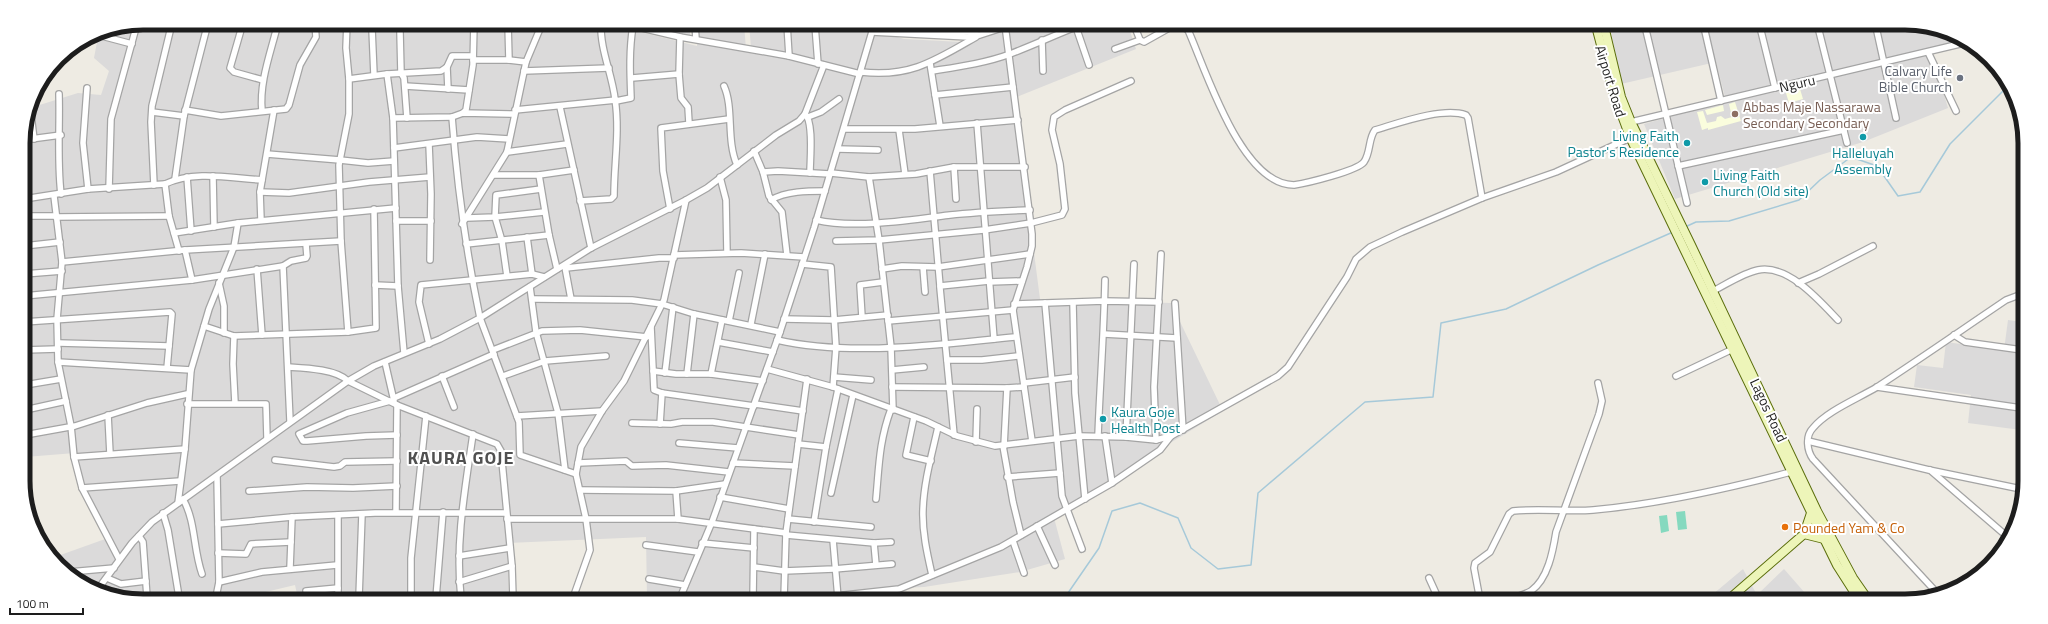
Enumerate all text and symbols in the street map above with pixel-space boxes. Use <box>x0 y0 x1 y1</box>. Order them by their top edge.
street label: Airport Road <box>1590 42 1632 120</box>
place label: Calvary Life Bible Church <box>1879 60 1952 97</box>
street label: Nguru <box>1777 69 1817 97</box>
marker: Calvary Life Bible Church <box>1955 73 1965 83</box>
place label: Abbas Maje Nassarawa Secondary Secondary <box>1743 96 1881 133</box>
marker: Abbas Maje Nassarawa Secondary Secondary <box>1730 109 1740 119</box>
place label: Living Faith Pastor's Residence <box>1567 125 1679 162</box>
marker: Halleluyah Assembly <box>1858 132 1868 142</box>
marker: Living Faith Pastor's Residence <box>1682 138 1692 148</box>
place label: Halleluyah Assembly <box>1832 142 1894 179</box>
place label: Living Faith Church (Old site) <box>1713 164 1809 201</box>
marker: Living Faith Church (Old site) <box>1700 177 1710 187</box>
street label: Lagos Road <box>1745 375 1793 445</box>
place label: Kaura Goje Health Post <box>1111 401 1180 438</box>
marker: Kaura Goje Health Post <box>1098 414 1108 424</box>
district label: KAURA GOJE <box>407 444 515 471</box>
place label: Pounded Yam & Co <box>1793 517 1905 538</box>
marker: Pounded Yam & Co <box>1780 522 1790 532</box>
scale bar <box>10 590 83 616</box>
text: 100 m <box>16 594 49 613</box>

